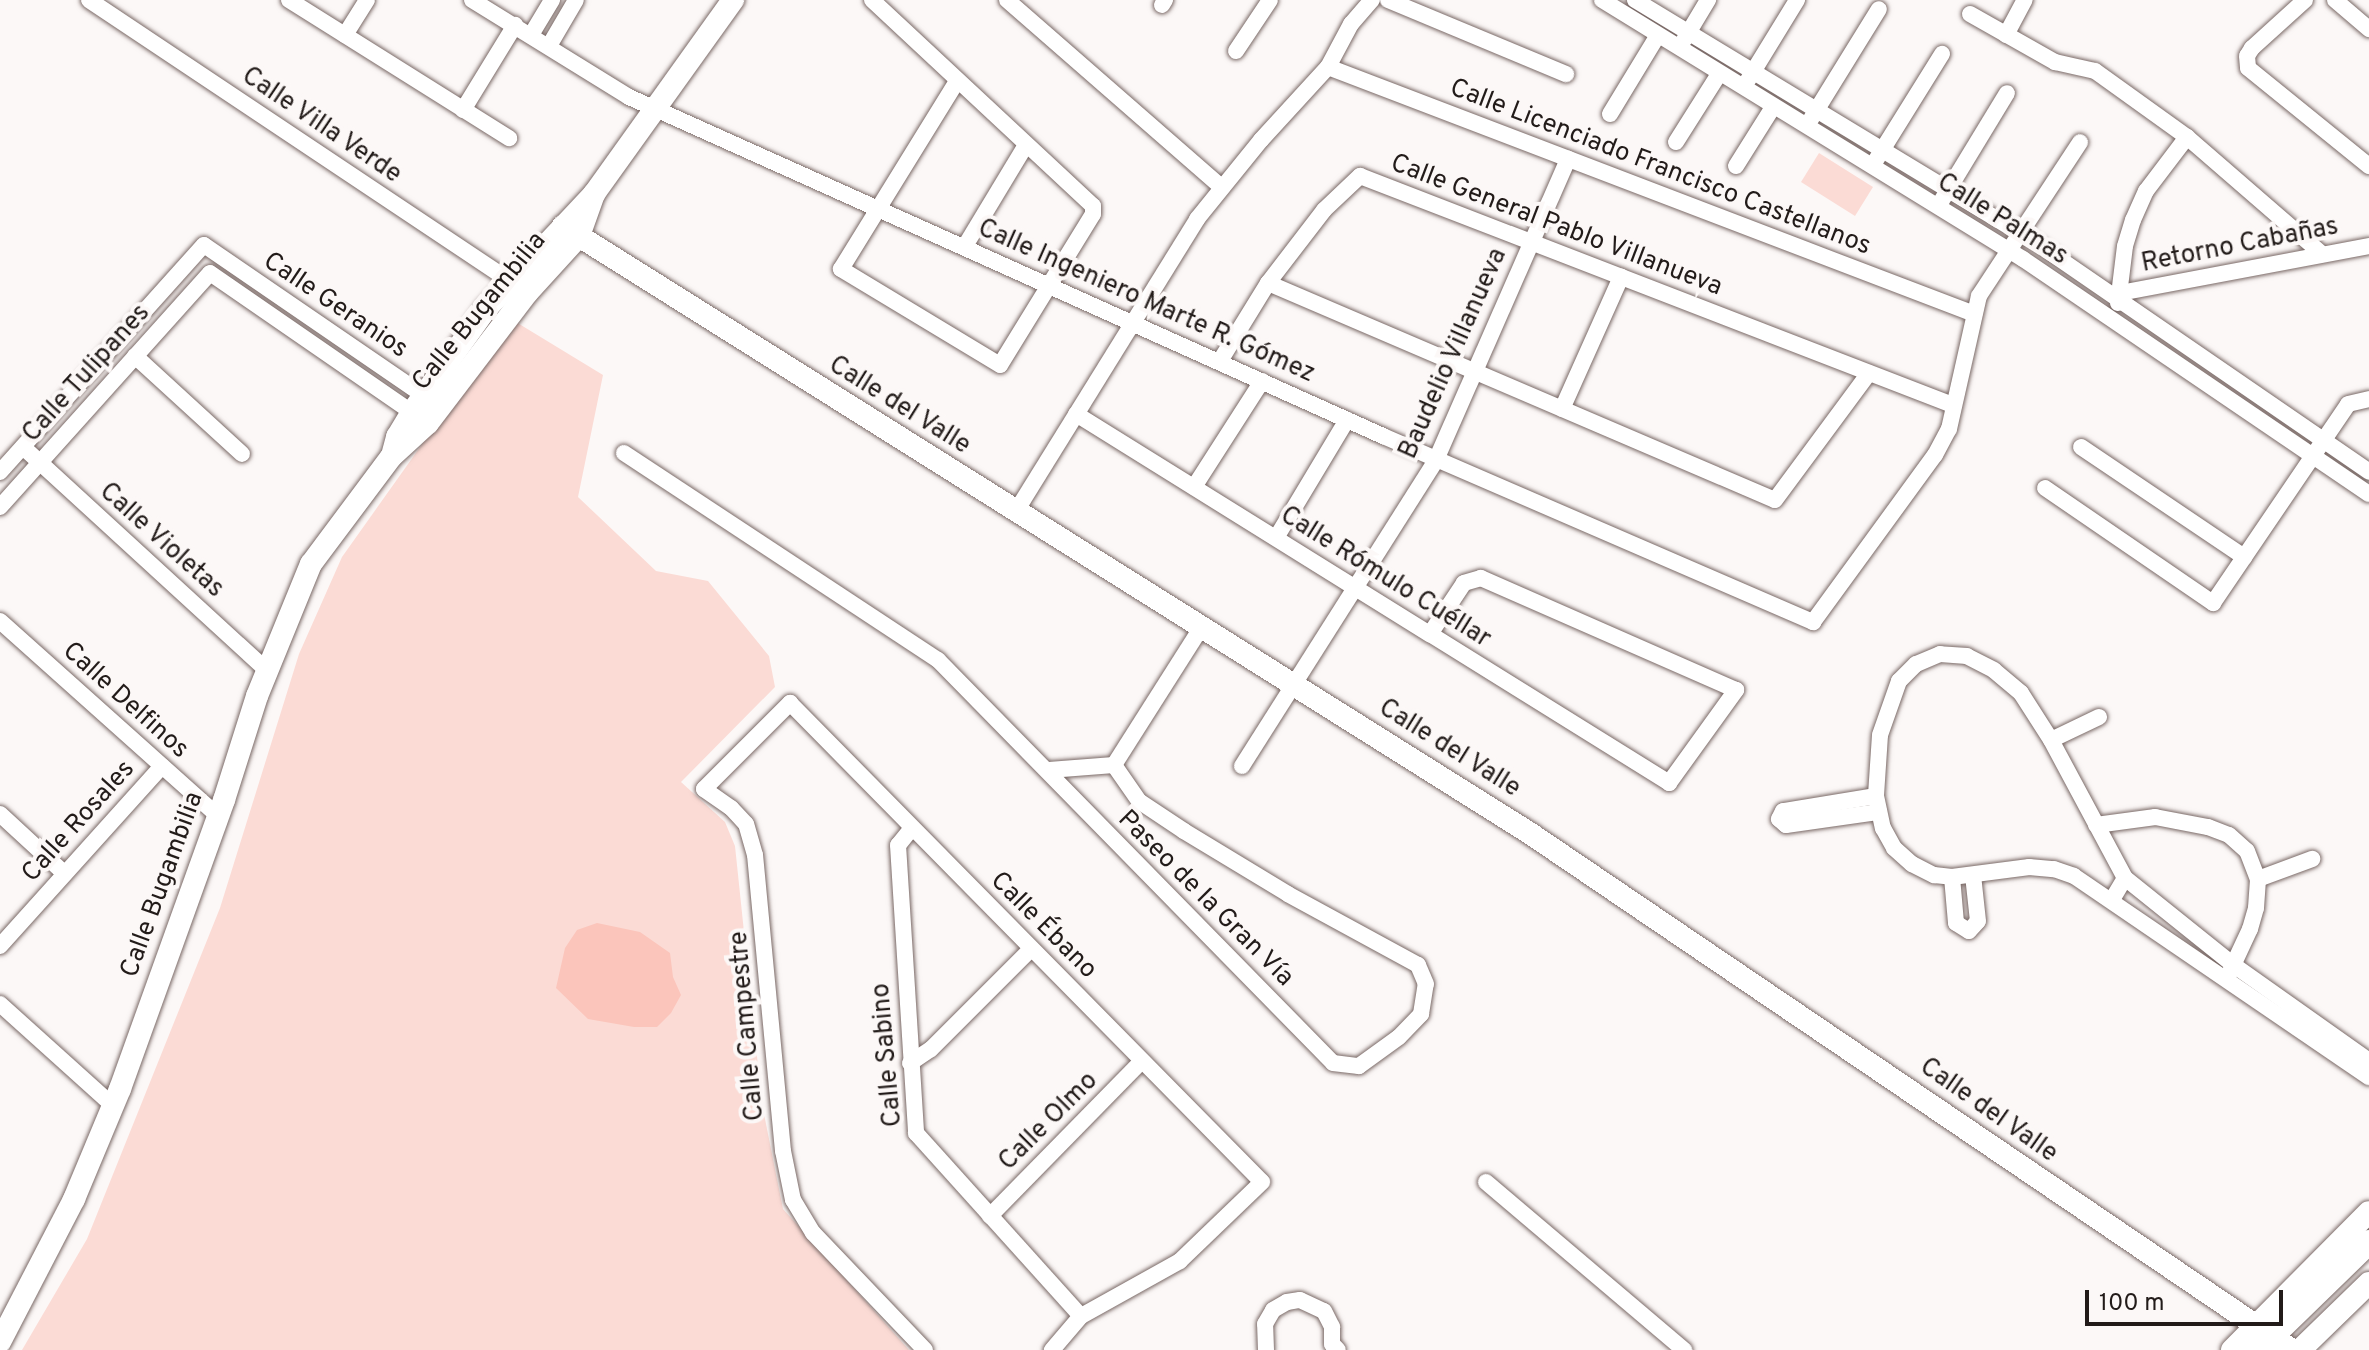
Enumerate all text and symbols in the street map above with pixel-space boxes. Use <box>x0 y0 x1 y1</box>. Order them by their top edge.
street label: Calle Villa Verde <box>234 61 408 191</box>
street label: Calle Licenciado Francisco Castellanos <box>1445 73 1875 263</box>
street label: Calle General Pablo Villanueva <box>1385 148 1727 304</box>
street label: Calle Palmas <box>1931 167 2073 273</box>
street label: Retorno Cabañas <box>2139 212 2341 280</box>
street label: Calle Ingeniero Marte R. Gómez <box>973 213 1319 391</box>
street label: Calle Bugambilia <box>407 226 553 398</box>
street label: Baudelio Villanueva <box>1393 243 1515 465</box>
street label: Calle Geranios <box>257 246 413 366</box>
street label: Calle Tulipanes <box>16 298 158 450</box>
street label: Calle del Valle <box>822 350 976 462</box>
street label: Calle Violetas <box>92 476 230 606</box>
street label: Calle Rómulo Cuéllar <box>1274 501 1496 655</box>
street label: Calle Delfinos <box>55 636 195 766</box>
street label: Calle del Valle <box>1372 693 1526 805</box>
street label: Calle Rosales <box>16 755 142 889</box>
street label: Calle Bugambilia <box>115 788 211 982</box>
street label: Paseo de la Gran Vía <box>1110 804 1300 994</box>
street label: Calle Ébano <box>983 866 1103 986</box>
street label: Calle Campestre <box>724 930 772 1122</box>
street label: Calle Sabino <box>866 982 910 1128</box>
street label: Calle del Valle <box>1913 1052 2063 1170</box>
street label: Calle Olmo <box>993 1066 1105 1178</box>
scale bar <box>2089 1274 2287 1324</box>
text: 100 m <box>2099 1289 2165 1319</box>

